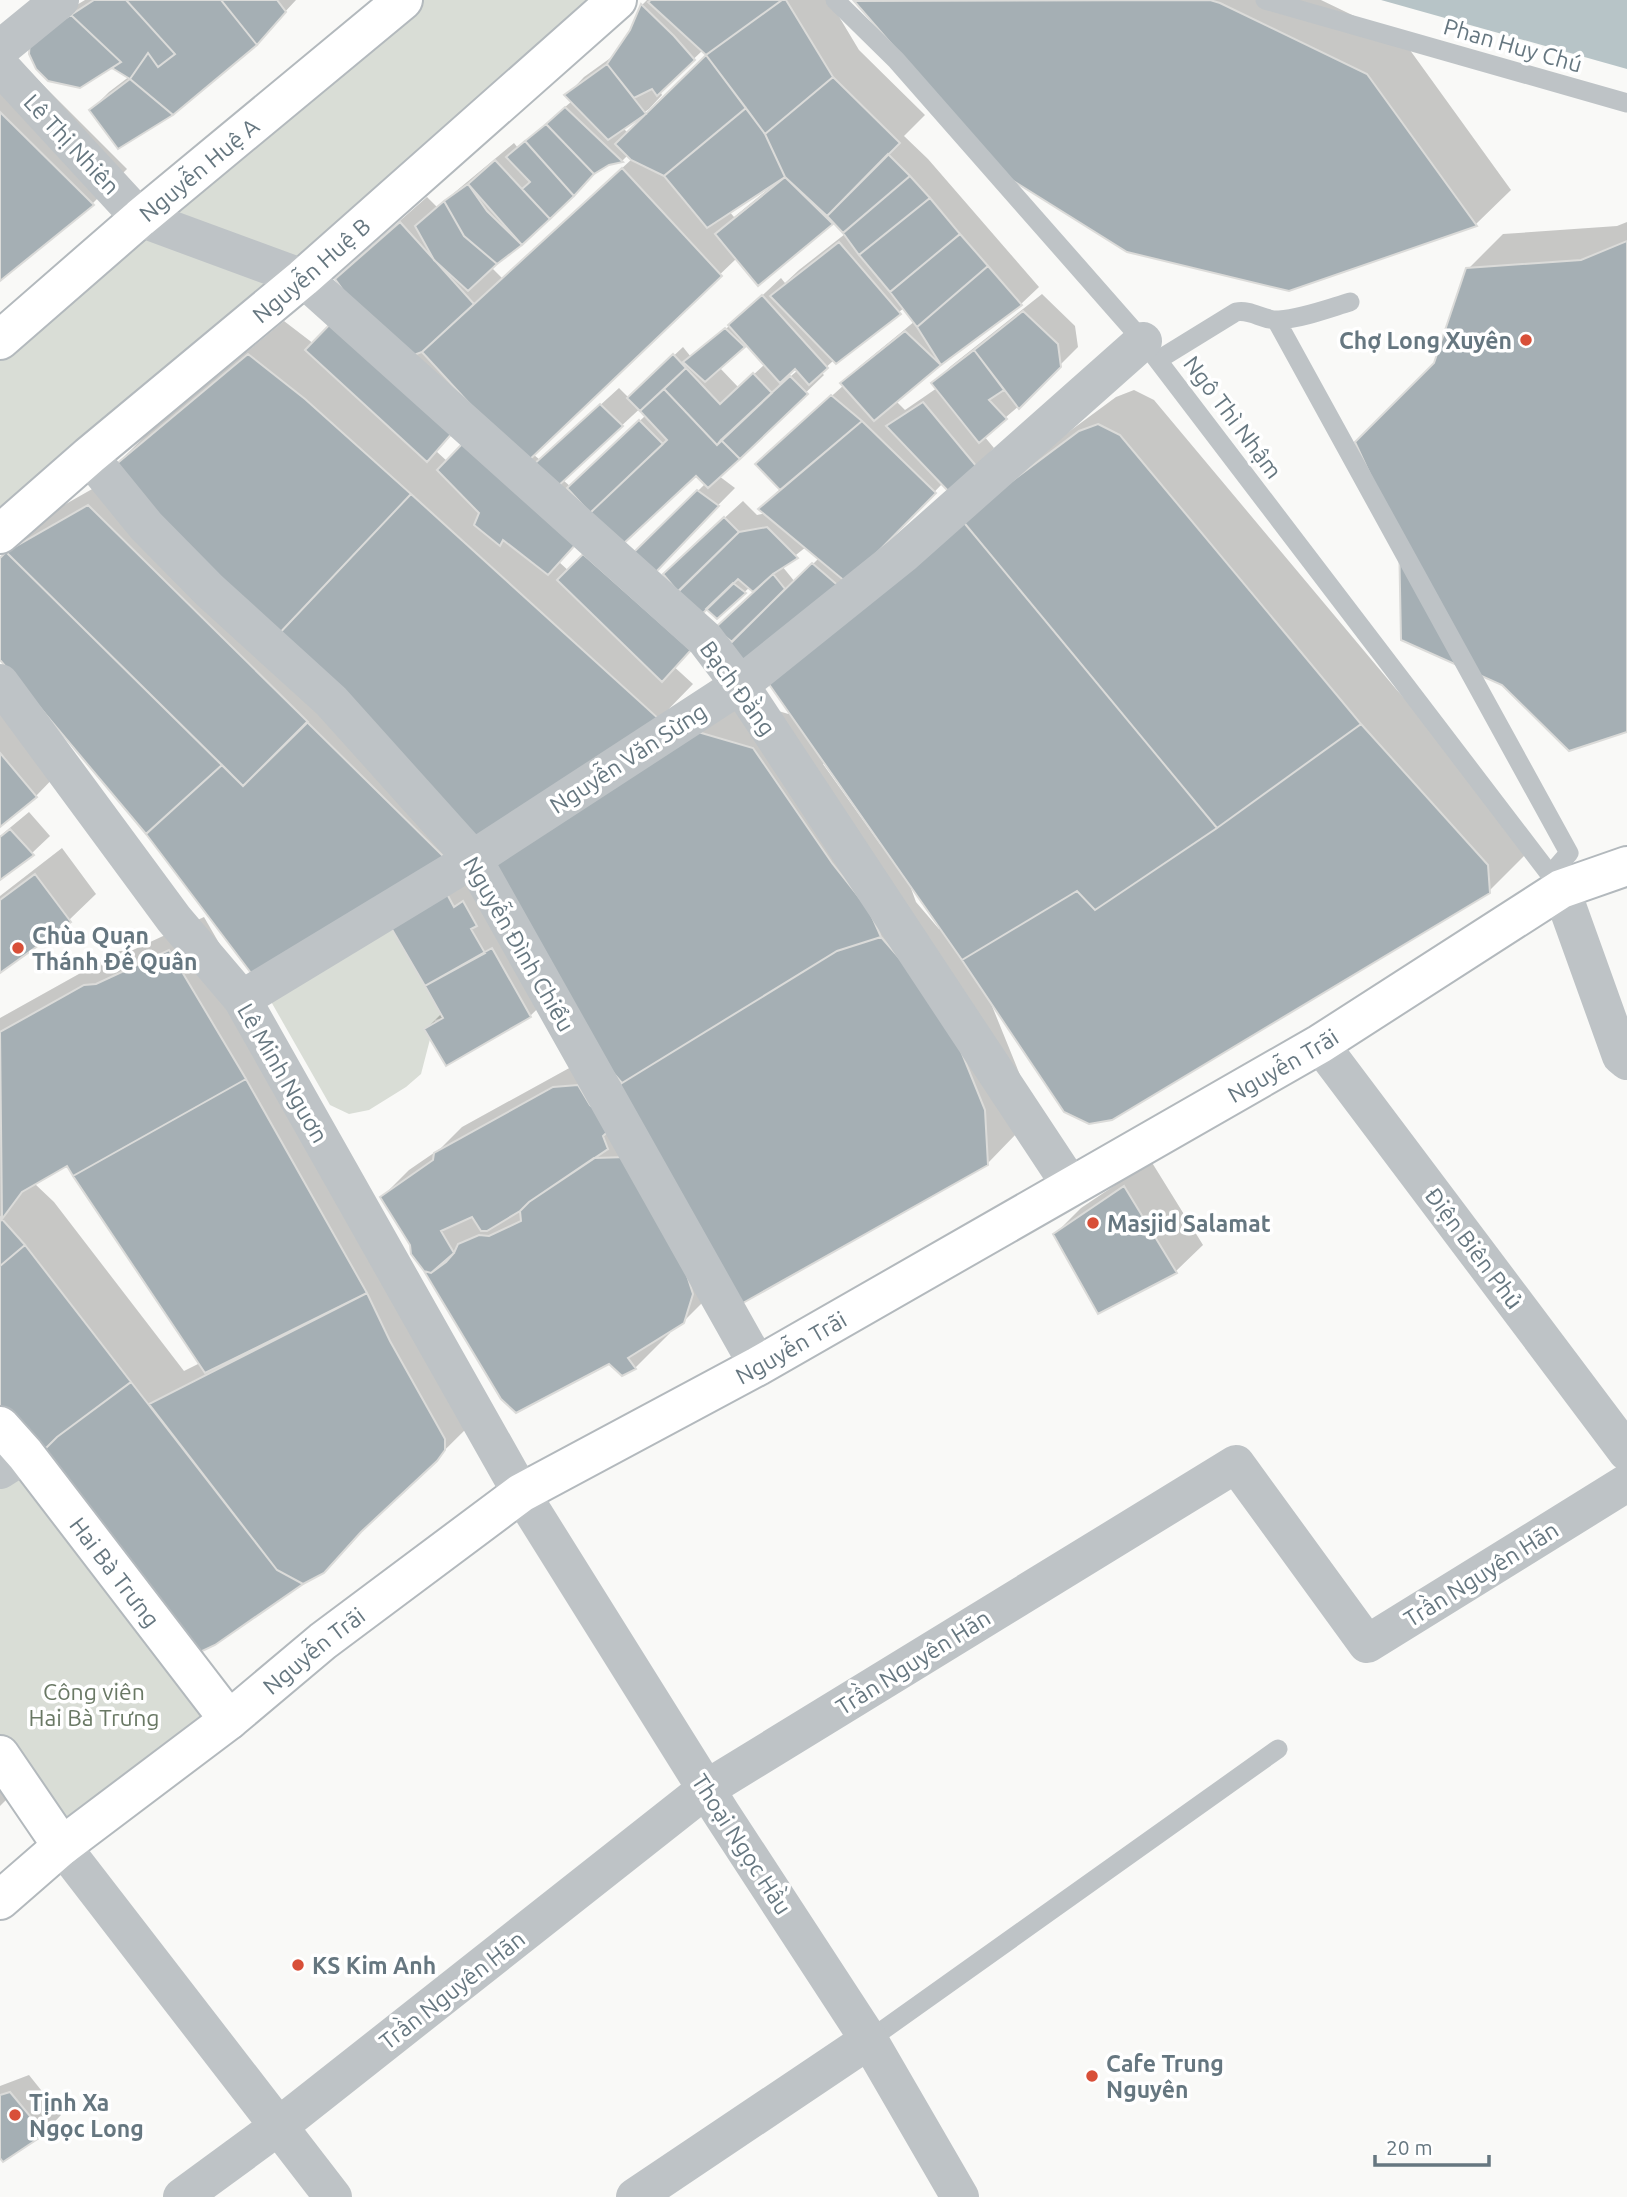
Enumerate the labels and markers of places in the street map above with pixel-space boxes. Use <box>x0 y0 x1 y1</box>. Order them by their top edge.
place label: Chợ Long Xuyên <box>1339 328 1512 353</box>
marker: Chợ Long Xuyên <box>1518 332 1534 348</box>
place label: Chùa Quan Thánh Đế Quân <box>32 923 197 974</box>
marker: Chùa Quan Thánh Đế Quân <box>10 940 26 956</box>
place label: Masjid Salamat <box>1107 1211 1271 1236</box>
marker: Masjid Salamat <box>1085 1215 1101 1231</box>
place label: KS Kim Anh <box>312 1953 436 1978</box>
marker: KS Kim Anh <box>290 1957 306 1973</box>
place label: Cafe Trung Nguyên <box>1106 2051 1224 2102</box>
marker: Cafe Trung Nguyên <box>1084 2068 1100 2084</box>
place label: Tịnh Xa Ngọc Long <box>29 2090 144 2141</box>
marker: Tịnh Xa Ngọc Long <box>7 2107 23 2123</box>

